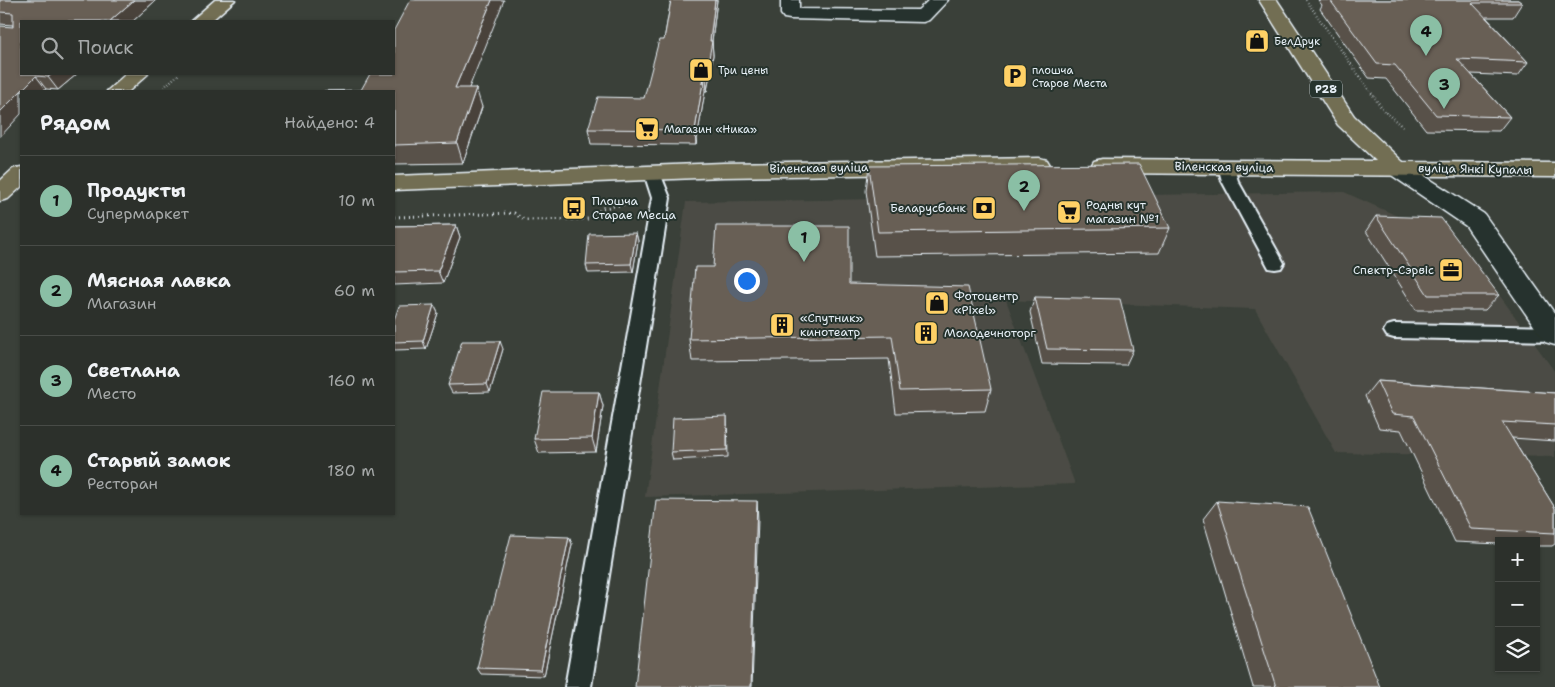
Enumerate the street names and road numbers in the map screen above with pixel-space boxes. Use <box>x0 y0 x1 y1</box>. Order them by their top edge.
road number: Р28 <box>1310 80 1342 98</box>
street label: Віленская вуліца <box>1174 158 1274 176</box>
street label: Віленская вуліца <box>769 159 869 177</box>
street label: вуліца Янкі Купалы <box>1418 160 1532 178</box>

